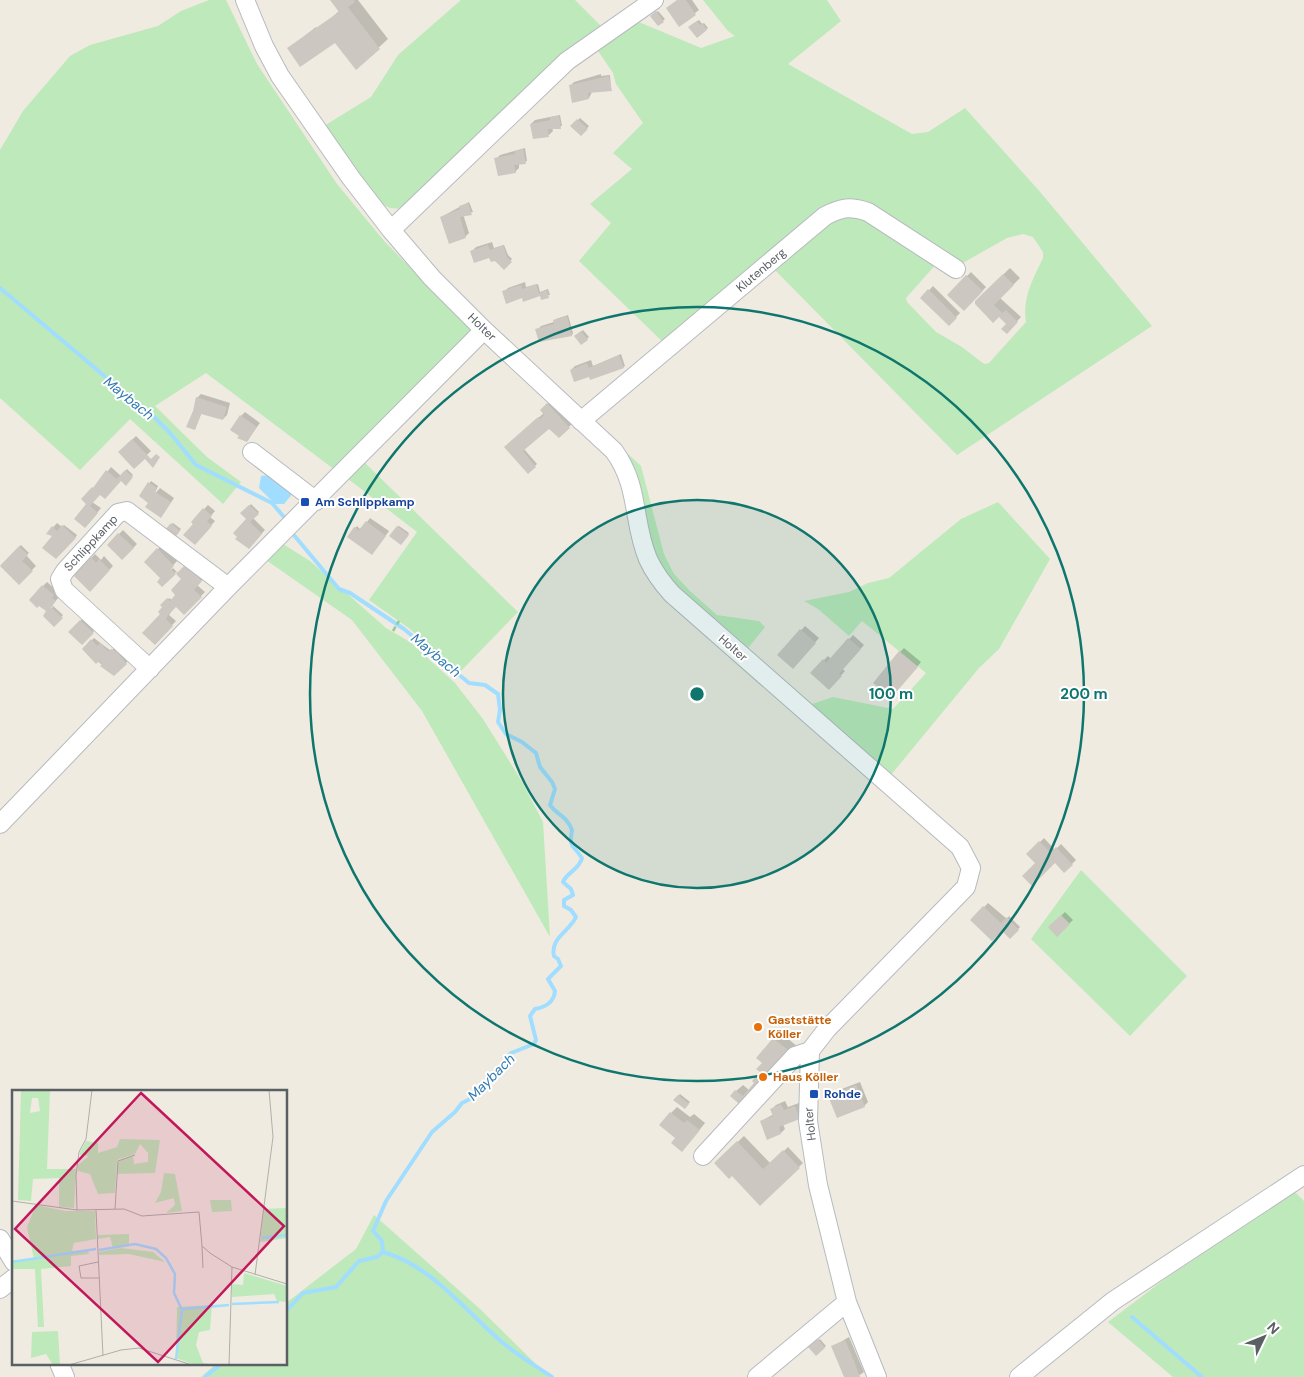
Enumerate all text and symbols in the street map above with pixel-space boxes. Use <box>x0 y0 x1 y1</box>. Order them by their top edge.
street label: Klutenberg <box>733 244 789 295</box>
street label: Holter <box>464 310 500 345</box>
water label: Maybach <box>100 372 158 424</box>
place label: Am Schlippkamp <box>315 494 415 510</box>
marker: Am Schlippkamp <box>299 496 311 508</box>
street label: Schlippkamp <box>61 511 121 575</box>
water label: Maybach <box>407 629 465 681</box>
street label: Holter <box>715 631 751 665</box>
text: 100 m <box>869 684 913 704</box>
text: 200 m <box>1060 684 1108 704</box>
centre of rings <box>688 685 706 703</box>
place label: Gaststätte Köller <box>768 1012 832 1042</box>
marker: Gaststätte Köller <box>752 1021 764 1033</box>
water label: Maybach <box>464 1050 518 1104</box>
place label: Haus Köller <box>773 1069 838 1085</box>
marker: Haus Köller <box>757 1071 769 1083</box>
place label: Rohde <box>824 1086 861 1102</box>
marker: Rohde <box>808 1088 820 1100</box>
inset map <box>12 1090 288 1364</box>
street label: Holter <box>800 1106 820 1142</box>
north arrow <box>1239 1312 1289 1362</box>
text: N <box>1263 1318 1284 1338</box>

